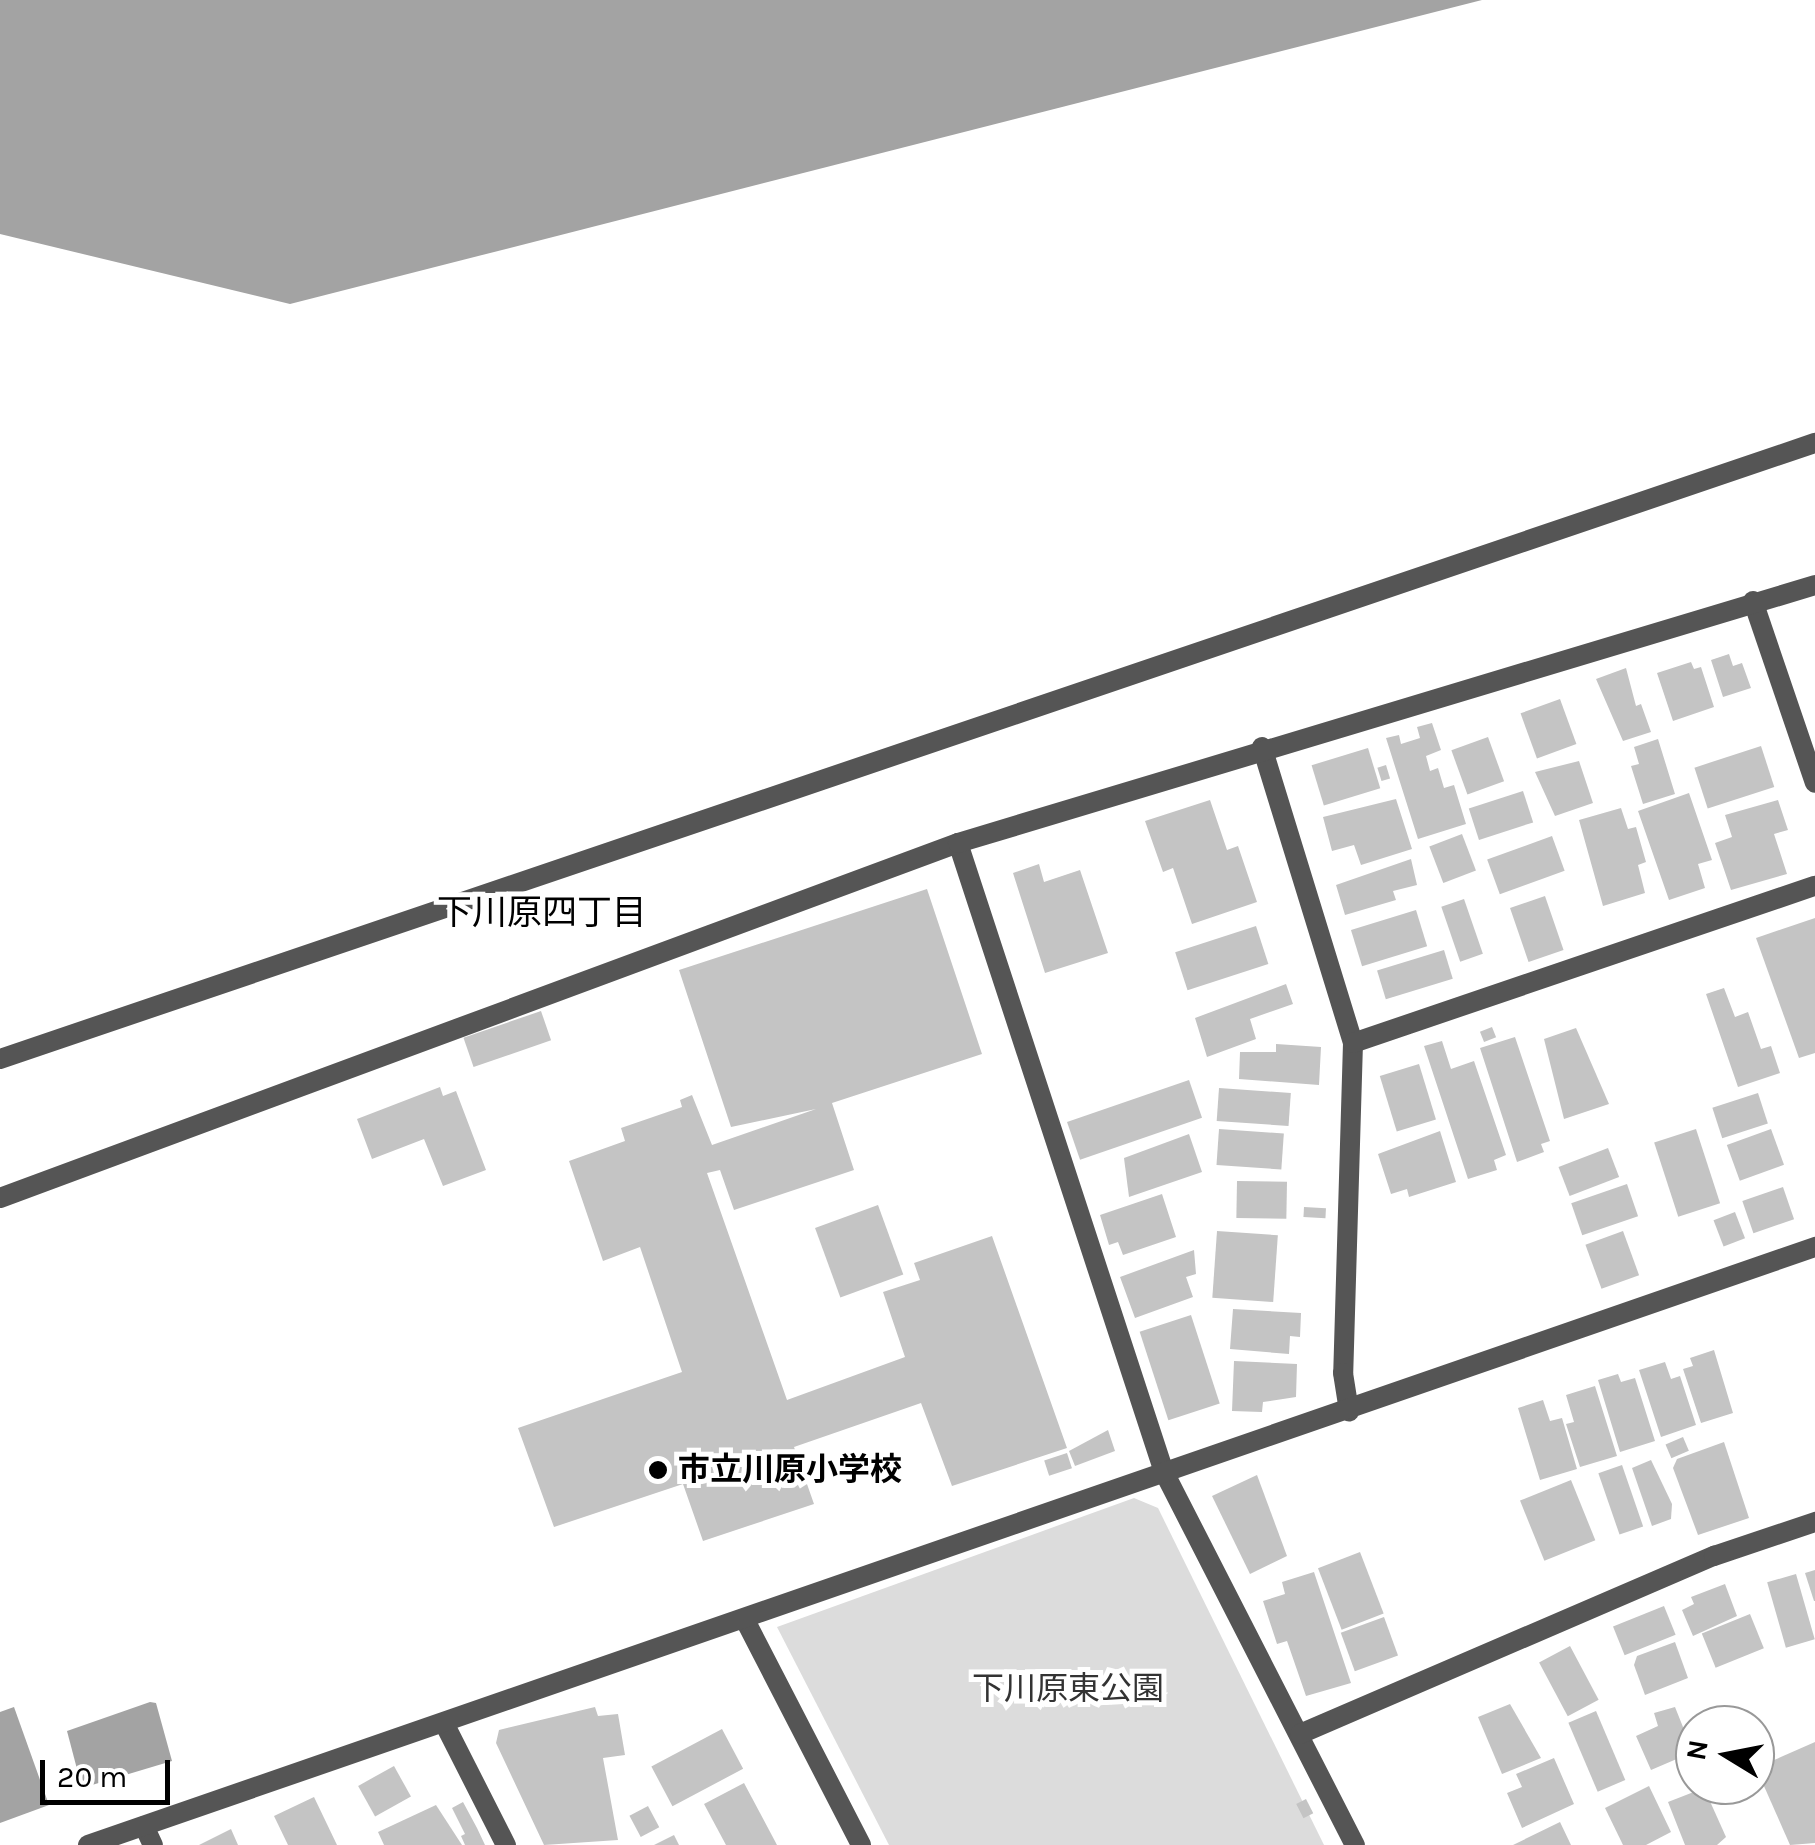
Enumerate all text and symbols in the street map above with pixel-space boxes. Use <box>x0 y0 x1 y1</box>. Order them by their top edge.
district label: 下川原四丁目 <box>437 892 647 934</box>
place label: 市立川原小学校 <box>678 1451 902 1489</box>
marker: 市立川原小学校 <box>647 1459 669 1481</box>
park label: 下川原東公園 <box>972 1670 1164 1708</box>
north arrow <box>1675 1705 1775 1805</box>
text: N <box>1679 1737 1715 1763</box>
scale bar <box>45 1740 175 1802</box>
text: 20 m <box>57 1759 127 1795</box>

